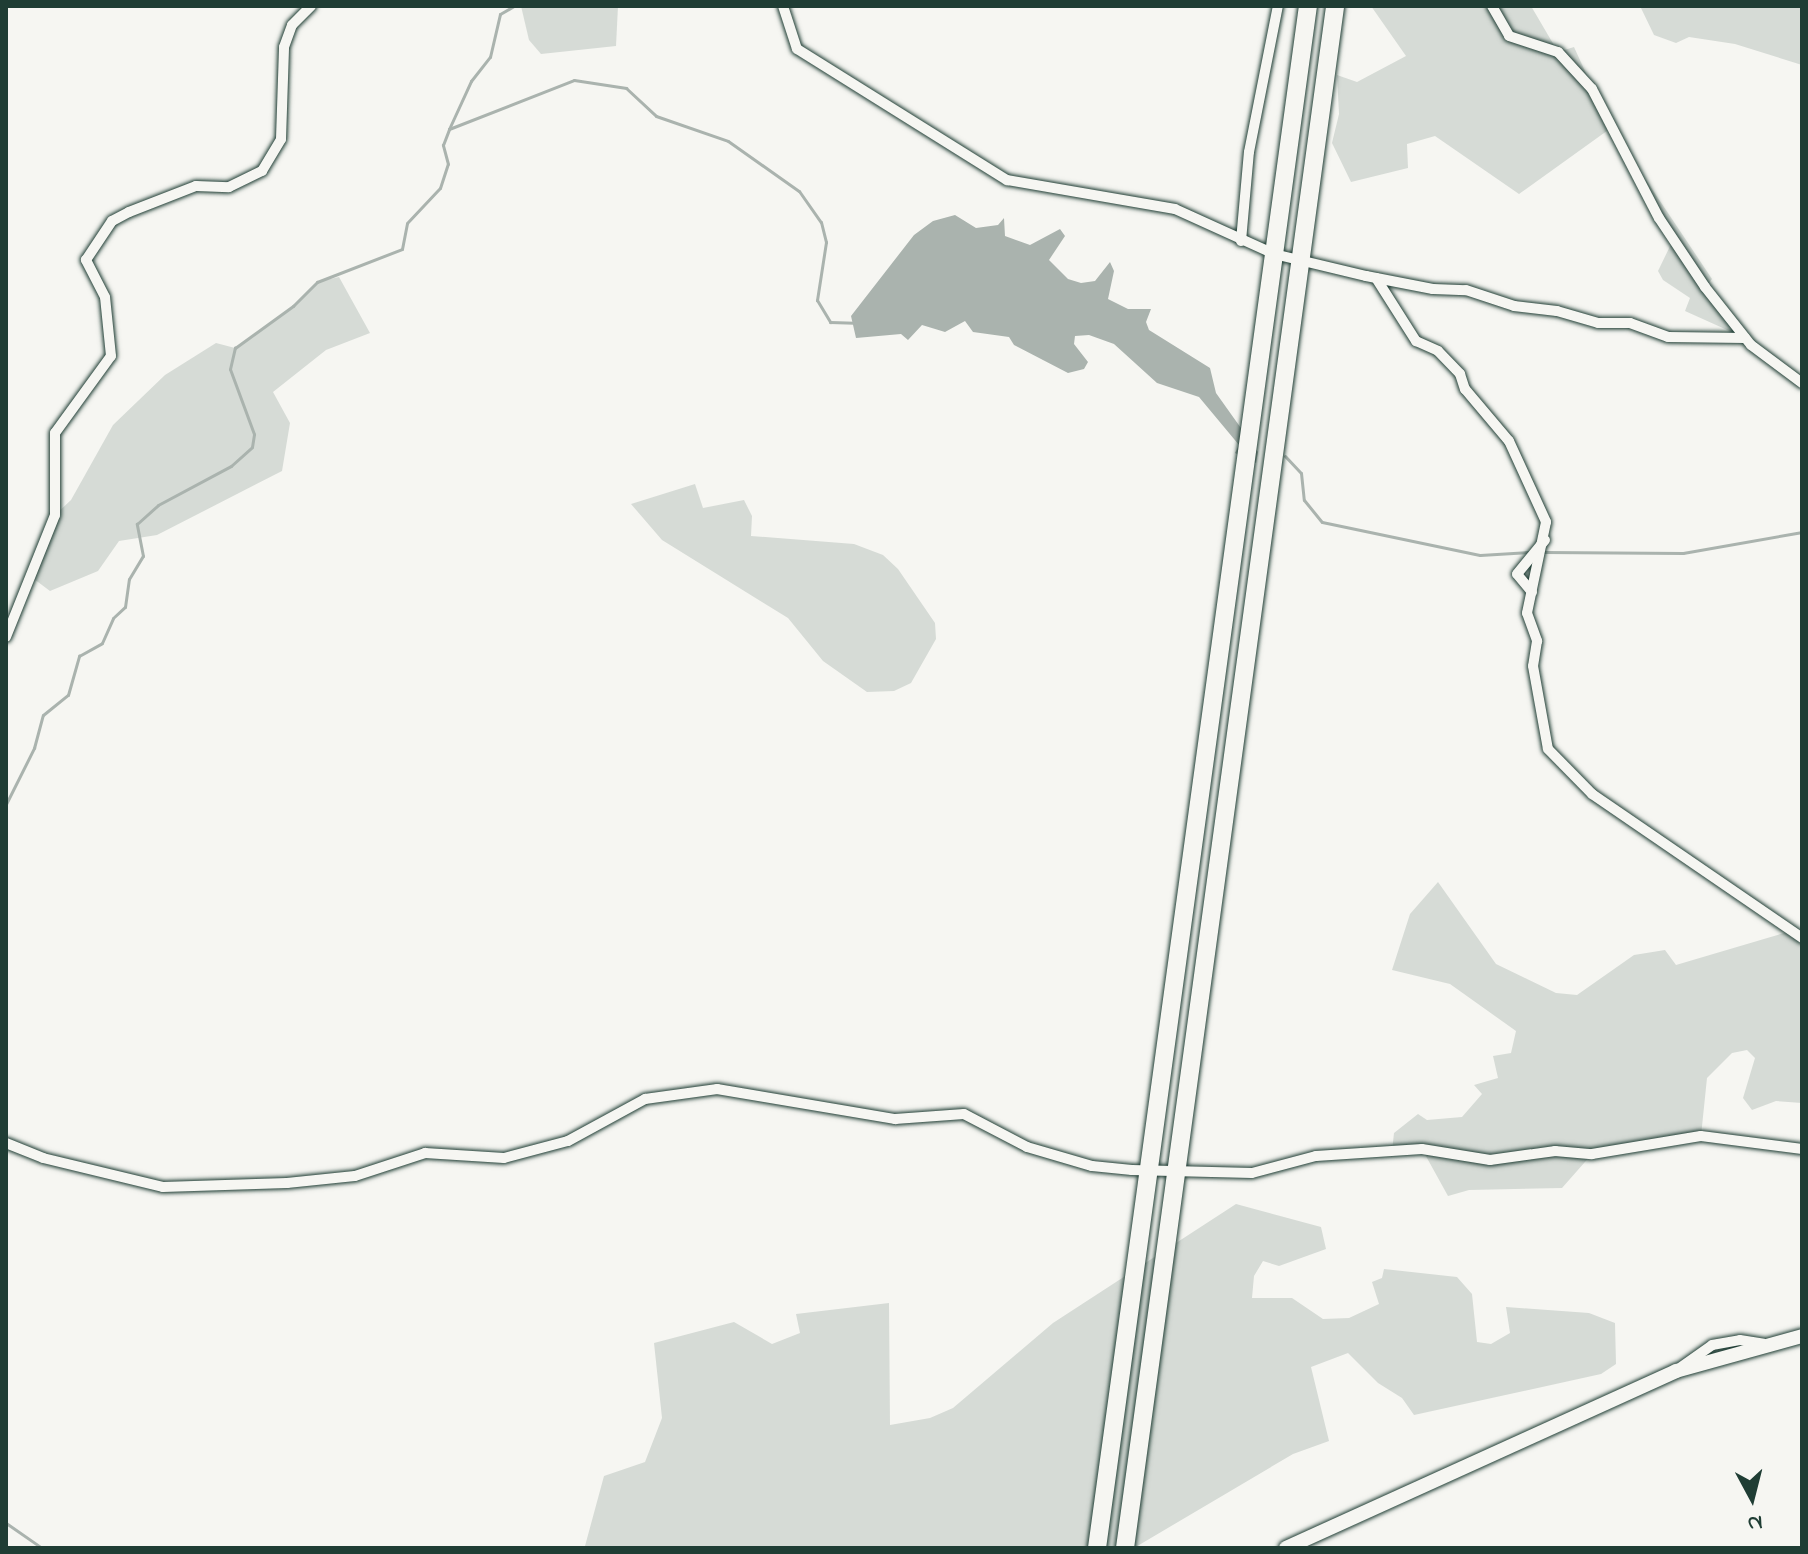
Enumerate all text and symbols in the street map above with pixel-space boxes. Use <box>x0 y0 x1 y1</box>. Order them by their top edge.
north arrow <box>1712 1458 1792 1538</box>
text: N <box>1746 1505 1764 1539</box>

